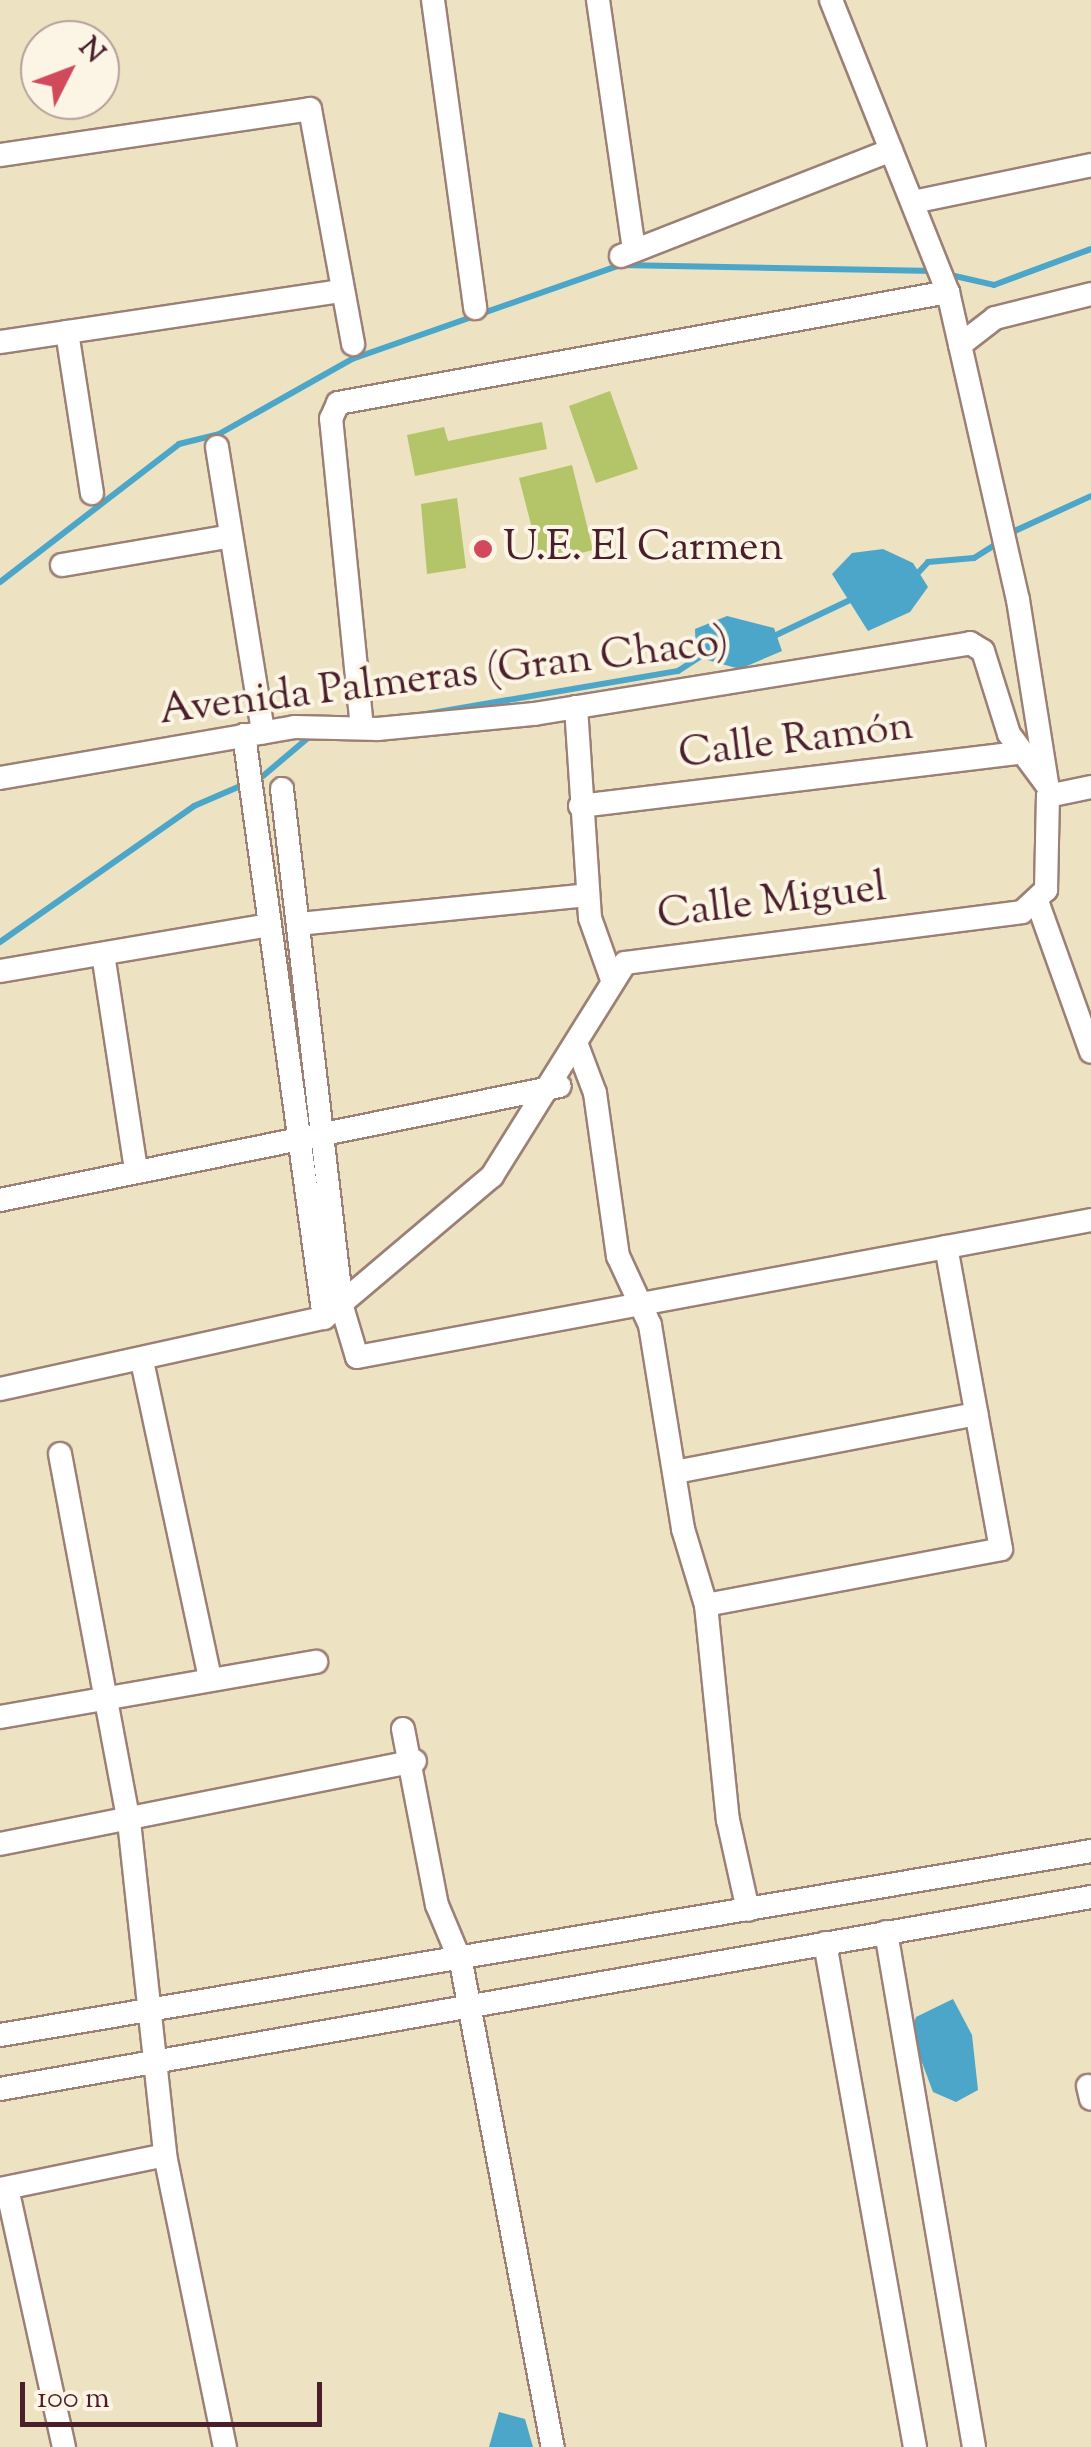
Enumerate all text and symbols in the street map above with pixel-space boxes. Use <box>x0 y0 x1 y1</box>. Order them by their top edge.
north arrow <box>20 20 120 120</box>
text: N <box>68 30 113 73</box>
place label: U.E. El Carmen <box>503 524 783 574</box>
marker: U.E. El Carmen <box>472 538 494 560</box>
street label: Avenida Palmeras (Gran Chaco) <box>157 618 731 738</box>
street label: Calle Ramón <box>676 703 916 781</box>
street label: Calle Miguel <box>655 864 889 942</box>
scale bar <box>25 2362 328 2424</box>
text: 100 m <box>37 2378 110 2421</box>

